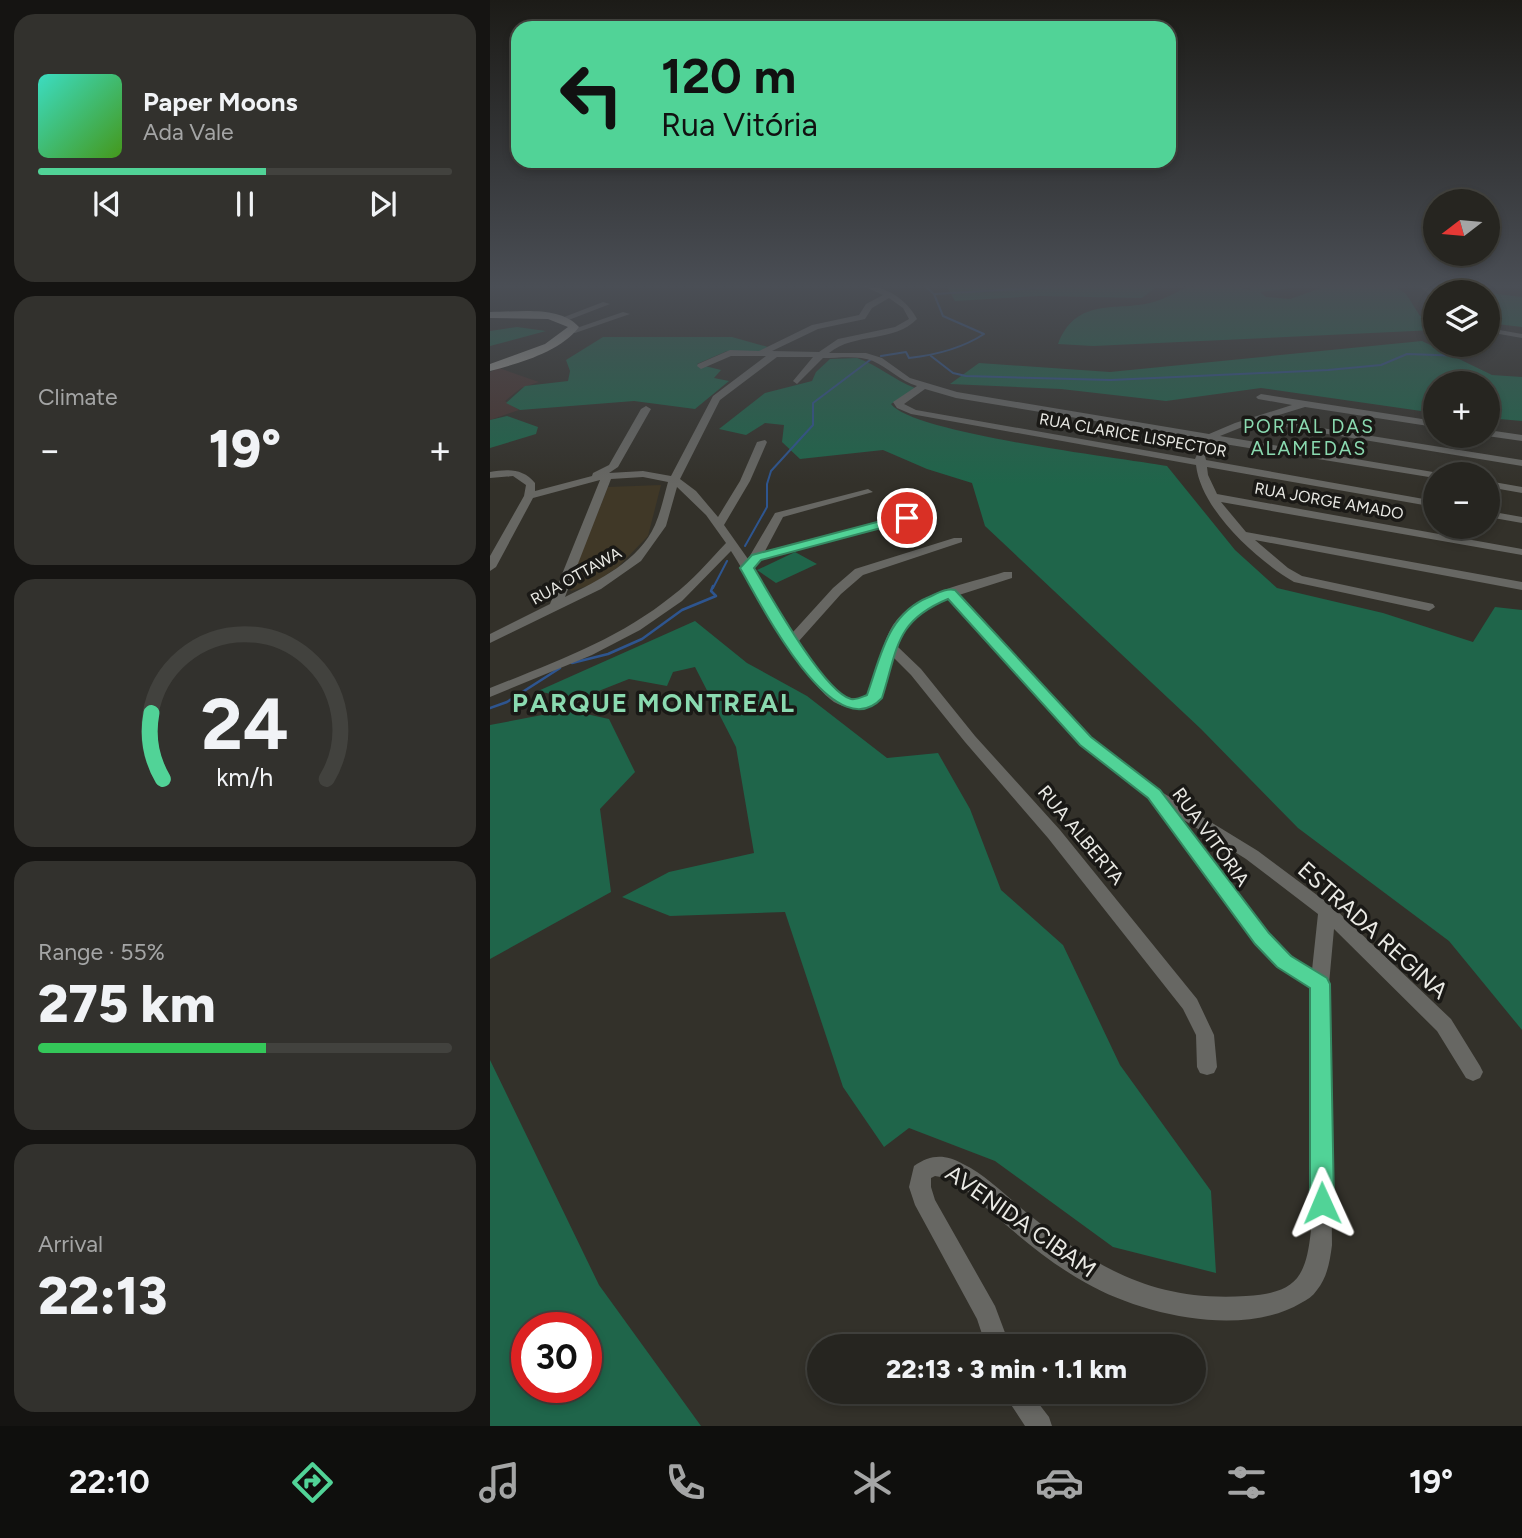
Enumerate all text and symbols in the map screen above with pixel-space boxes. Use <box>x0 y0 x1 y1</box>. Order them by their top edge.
text: 120 m <box>661 46 796 105</box>
icon: left <box>546 49 637 140</box>
text: Paper Moons <box>143 86 298 118</box>
text: Rua Vitória <box>661 106 818 144</box>
text: Ada Vale <box>143 118 234 146</box>
icon: previous <box>88 185 126 223</box>
icon: pause <box>226 185 264 223</box>
icon: next <box>364 185 402 223</box>
north arrow <box>1423 189 1500 266</box>
map controls <box>1423 189 1500 539</box>
button: layers <box>1423 280 1500 357</box>
button: + <box>1423 371 1500 448</box>
text: Climate <box>38 383 117 411</box>
street label: RUA CLARICE LISPECTOR <box>1038 409 1228 461</box>
district label: PORTAL DAS ALAMEDAS <box>1243 415 1375 460</box>
text: 19° <box>209 418 281 480</box>
text: − <box>38 427 62 473</box>
text: + <box>428 427 452 473</box>
button: − <box>1423 462 1500 539</box>
street label: RUA JORGE AMADO <box>1253 479 1405 523</box>
pin <box>877 488 937 548</box>
icon: arrive <box>888 499 926 537</box>
street label: RUA OTTAWA <box>527 543 625 609</box>
text: 24 <box>201 680 289 767</box>
district label: PARQUE MONTREAL <box>512 687 796 719</box>
text: km/h <box>216 762 274 792</box>
street label: RUA ALBERTA <box>1033 781 1129 889</box>
street label: RUA VITÓRIA <box>1168 783 1255 891</box>
street label: ESTRADA REGINA <box>1292 855 1454 1005</box>
text: Range · 55% <box>38 938 165 966</box>
text: 275 km <box>38 973 215 1035</box>
street label: AVENIDA CIBAM <box>940 1159 1102 1283</box>
position arrow <box>1285 1166 1359 1240</box>
text: Arrival <box>38 1230 103 1258</box>
text: 22:13 <box>38 1265 167 1327</box>
speed limit sign: 30 <box>511 1312 602 1403</box>
text: 22:13 · 3 min · 1.1 km <box>886 1353 1127 1385</box>
icon: directions <box>288 1458 337 1507</box>
icon: music <box>475 1458 524 1507</box>
icon: phone <box>661 1458 710 1507</box>
icon: climate <box>848 1458 897 1507</box>
icon: car <box>1035 1458 1084 1507</box>
icon: filters <box>1222 1458 1271 1507</box>
text: 22:10 <box>69 1463 150 1501</box>
text: 19° <box>1409 1463 1453 1501</box>

